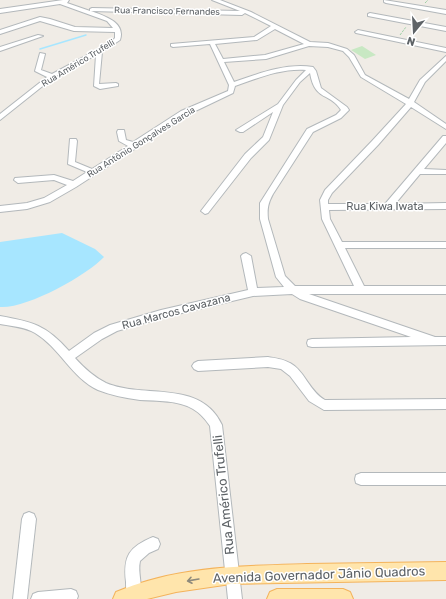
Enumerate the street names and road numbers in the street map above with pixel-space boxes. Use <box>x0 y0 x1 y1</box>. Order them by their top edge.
street label: Rua Francisco Fernandes <box>114 5 220 17</box>
street label: Rua Américo Trufelli <box>40 37 116 89</box>
street label: Rua Antônio Gonçalves Garcia <box>85 105 197 179</box>
street label: Rua Kiwa Iwata <box>346 200 424 213</box>
street label: Rua Marcos Cavazana <box>120 291 232 332</box>
street label: Rua Américo Trufelli <box>210 434 237 556</box>
street label: Avenida Governador Jânio Quadros <box>213 563 426 586</box>

